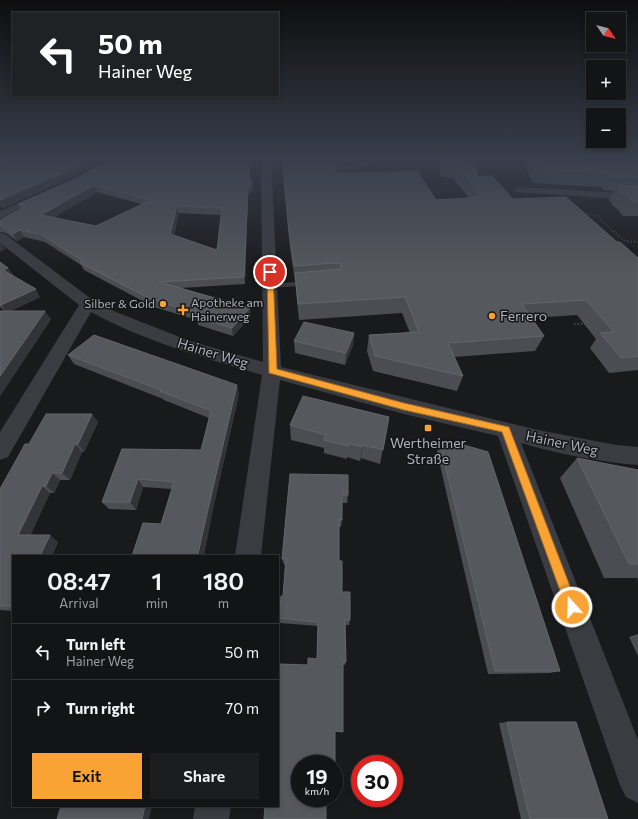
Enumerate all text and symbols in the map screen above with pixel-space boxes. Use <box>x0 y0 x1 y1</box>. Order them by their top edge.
north arrow <box>586 12 626 52</box>
map controls <box>586 12 626 148</box>
text: 50 m <box>98 26 163 60</box>
icon: left <box>32 28 84 80</box>
text: Hainer Weg <box>98 60 192 82</box>
button: + <box>586 60 626 100</box>
button: − <box>586 108 626 148</box>
pin <box>253 255 287 289</box>
icon: arrive <box>259 261 281 283</box>
place label: Apotheke am Hainerweg <box>191 295 263 323</box>
place label: Silber & Gold <box>84 296 155 310</box>
marker: Silber & Gold <box>158 299 168 309</box>
marker: Apotheke am Hainerweg <box>178 305 188 315</box>
place label: Ferrero <box>500 307 547 324</box>
marker: Ferrero <box>487 311 497 321</box>
street label: Hainer Weg <box>176 334 251 371</box>
marker: Wertheimer Straße <box>423 423 433 433</box>
street label: Hainer Weg <box>524 427 600 459</box>
place label: Wertheimer Straße <box>390 434 467 467</box>
text: 08:47 <box>47 566 111 595</box>
text: 1 <box>151 566 162 595</box>
text: 180 <box>203 566 244 595</box>
position arrow <box>551 586 593 628</box>
text: Arrival <box>59 595 99 611</box>
text: min <box>146 595 168 611</box>
text: m <box>218 595 229 611</box>
text: Turn left <box>66 635 125 653</box>
icon: left <box>32 641 54 663</box>
text: 50 m <box>225 643 259 661</box>
text: Hainer Weg <box>66 653 134 669</box>
icon: right <box>32 697 54 719</box>
text: Turn right <box>66 699 135 717</box>
text: 70 m <box>225 699 259 717</box>
button: Exit <box>32 753 142 799</box>
button: Share <box>150 753 259 799</box>
speed limit sign: 30 <box>351 755 403 807</box>
text: 19 <box>306 764 328 788</box>
text: km/h <box>305 785 329 797</box>

